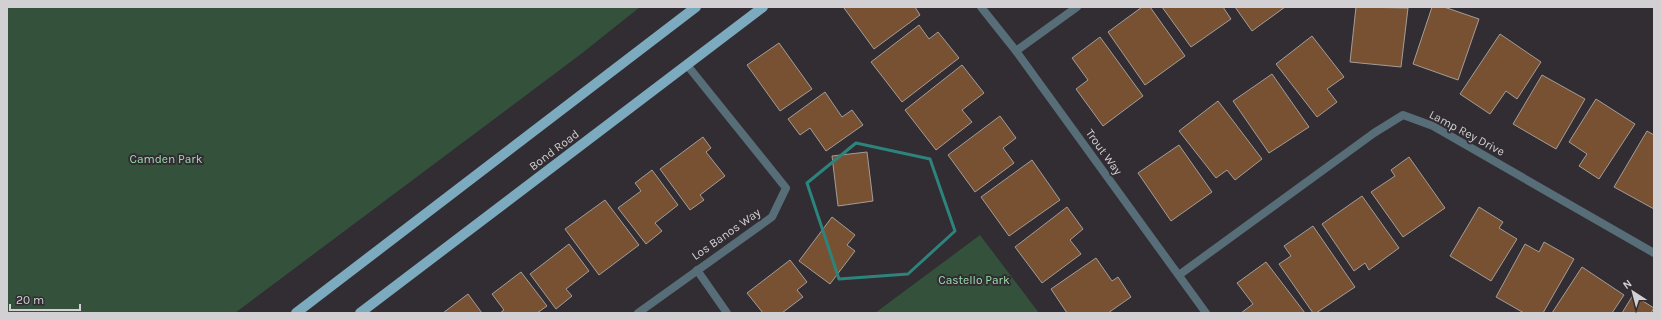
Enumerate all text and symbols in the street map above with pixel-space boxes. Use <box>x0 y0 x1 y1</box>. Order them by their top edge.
street label: Lamp Rey Drive <box>1427 107 1507 159</box>
street label: Trout Way <box>1083 126 1126 178</box>
street label: Bond Road <box>526 127 582 173</box>
park label: Camden Park <box>130 152 203 166</box>
street label: Los Banos Way <box>689 205 763 263</box>
north arrow <box>1613 272 1653 312</box>
park label: Castello Park <box>938 273 1010 287</box>
text: N <box>1620 277 1634 292</box>
scale bar <box>10 286 80 312</box>
text: 20 m <box>16 293 44 307</box>

